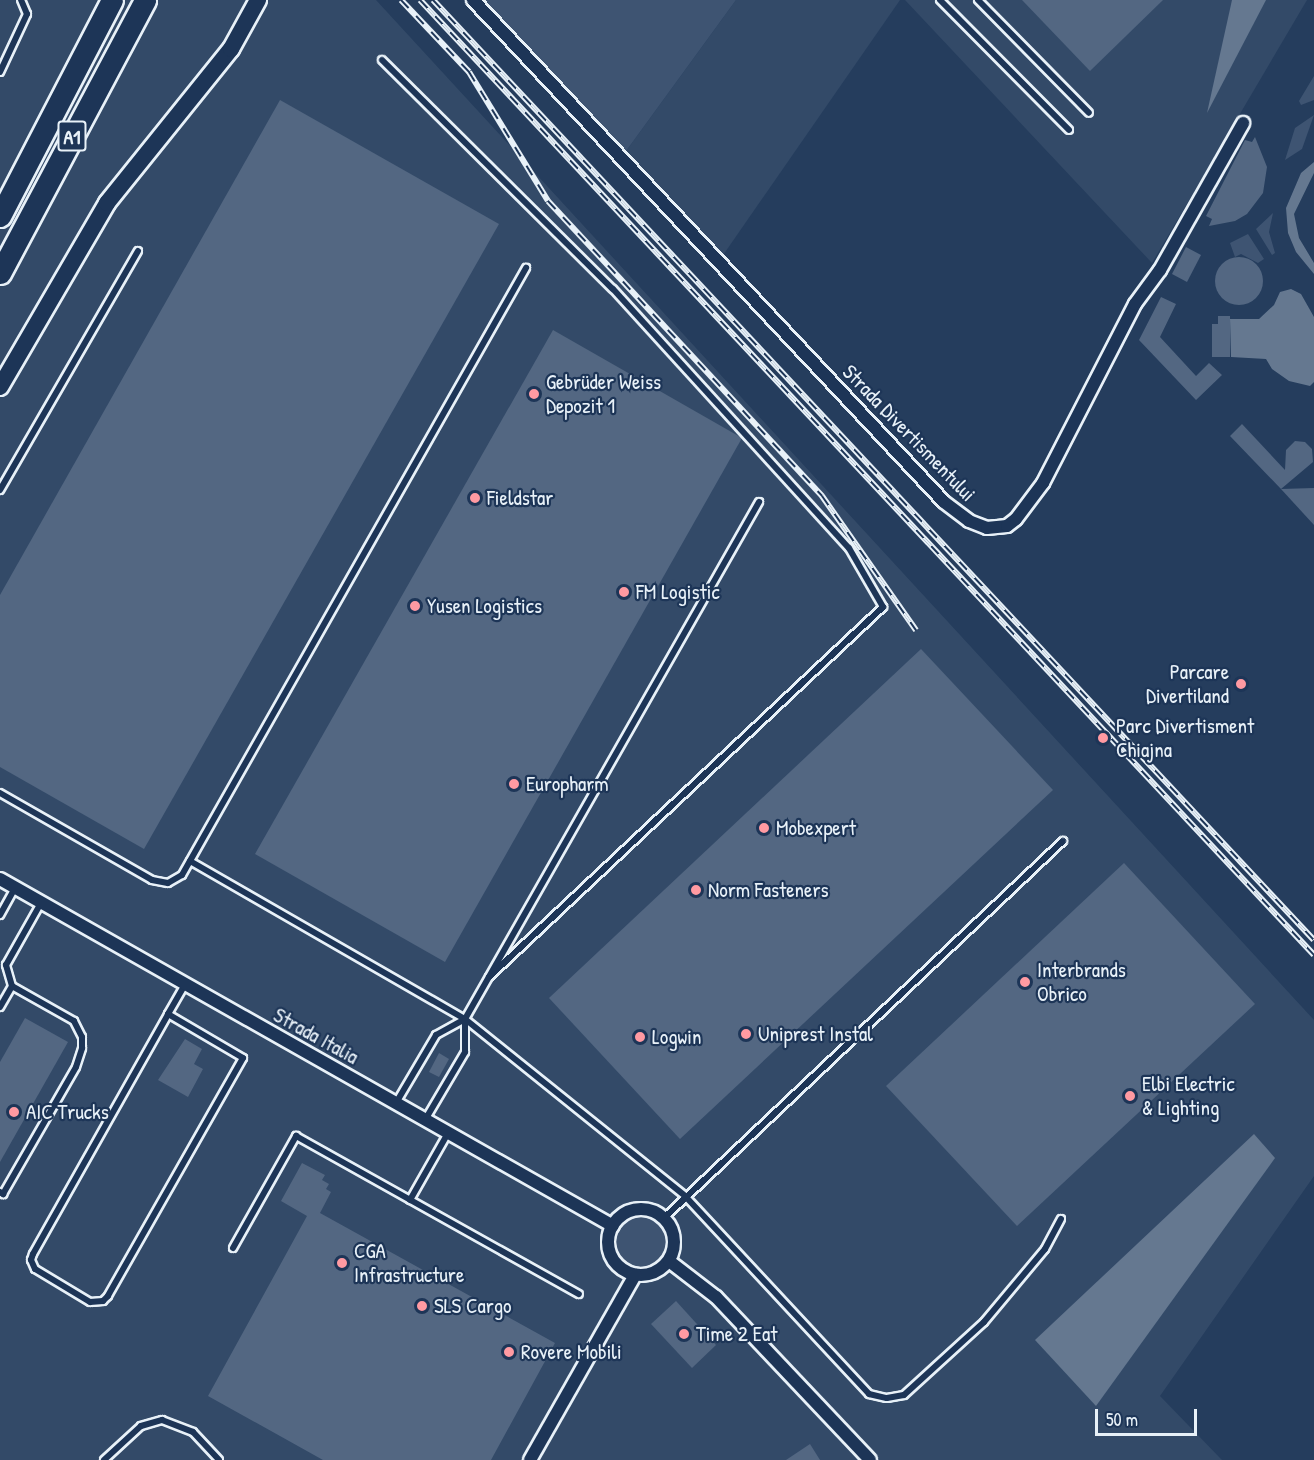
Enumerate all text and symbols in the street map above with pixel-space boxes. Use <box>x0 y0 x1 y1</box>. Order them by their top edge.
road number: A1 <box>57 119 87 153</box>
street label: Strada Divertismentului <box>837 359 981 507</box>
place label: Gebrüder Weiss Depozit 1 <box>546 369 661 419</box>
marker: Gebrüder Weiss Depozit 1 <box>527 387 541 401</box>
place label: Fieldstar <box>487 485 553 511</box>
marker: Fieldstar <box>468 491 482 505</box>
place label: FM Logistic <box>636 579 720 605</box>
marker: FM Logistic <box>617 585 631 599</box>
place label: Yusen Logistics <box>427 593 542 619</box>
marker: Yusen Logistics <box>408 599 422 613</box>
place label: Parcare Divertiland <box>1146 659 1229 709</box>
marker: Parcare Divertiland <box>1234 677 1248 691</box>
place label: Parc Divertisment Chiajna <box>1116 713 1254 763</box>
marker: Parc Divertisment Chiajna <box>1094 729 1112 747</box>
place label: Europharm <box>526 771 609 797</box>
marker: Europharm <box>507 777 521 791</box>
place label: Mobexpert <box>776 815 856 841</box>
marker: Mobexpert <box>757 821 771 835</box>
place label: Norm Fasteners <box>708 877 829 903</box>
marker: Norm Fasteners <box>689 883 703 897</box>
place label: Interbrands Obrico <box>1037 957 1126 1007</box>
marker: Interbrands Obrico <box>1018 975 1032 989</box>
street label: Strada Italia <box>269 1002 363 1070</box>
place label: Uniprest Instal <box>758 1021 873 1047</box>
place label: Logwin <box>652 1024 702 1050</box>
marker: Uniprest Instal <box>739 1027 753 1041</box>
marker: Logwin <box>633 1030 647 1044</box>
place label: Elbi Electric & Lighting <box>1142 1071 1235 1121</box>
marker: Elbi Electric & Lighting <box>1123 1089 1137 1103</box>
place label: AIC Trucks <box>26 1099 109 1125</box>
marker: AIC Trucks <box>7 1105 21 1119</box>
place label: CGA Infrastructure <box>354 1238 464 1288</box>
marker: CGA Infrastructure <box>335 1256 349 1270</box>
place label: SLS Cargo <box>434 1293 512 1319</box>
marker: SLS Cargo <box>415 1299 429 1313</box>
place label: Time 2 Eat <box>696 1321 777 1347</box>
marker: Time 2 Eat <box>677 1327 691 1341</box>
place label: Rovere Mobili <box>521 1339 622 1365</box>
marker: Rovere Mobili <box>502 1345 516 1359</box>
scale bar <box>1098 1397 1200 1435</box>
text: 50 m <box>1106 1407 1138 1432</box>

